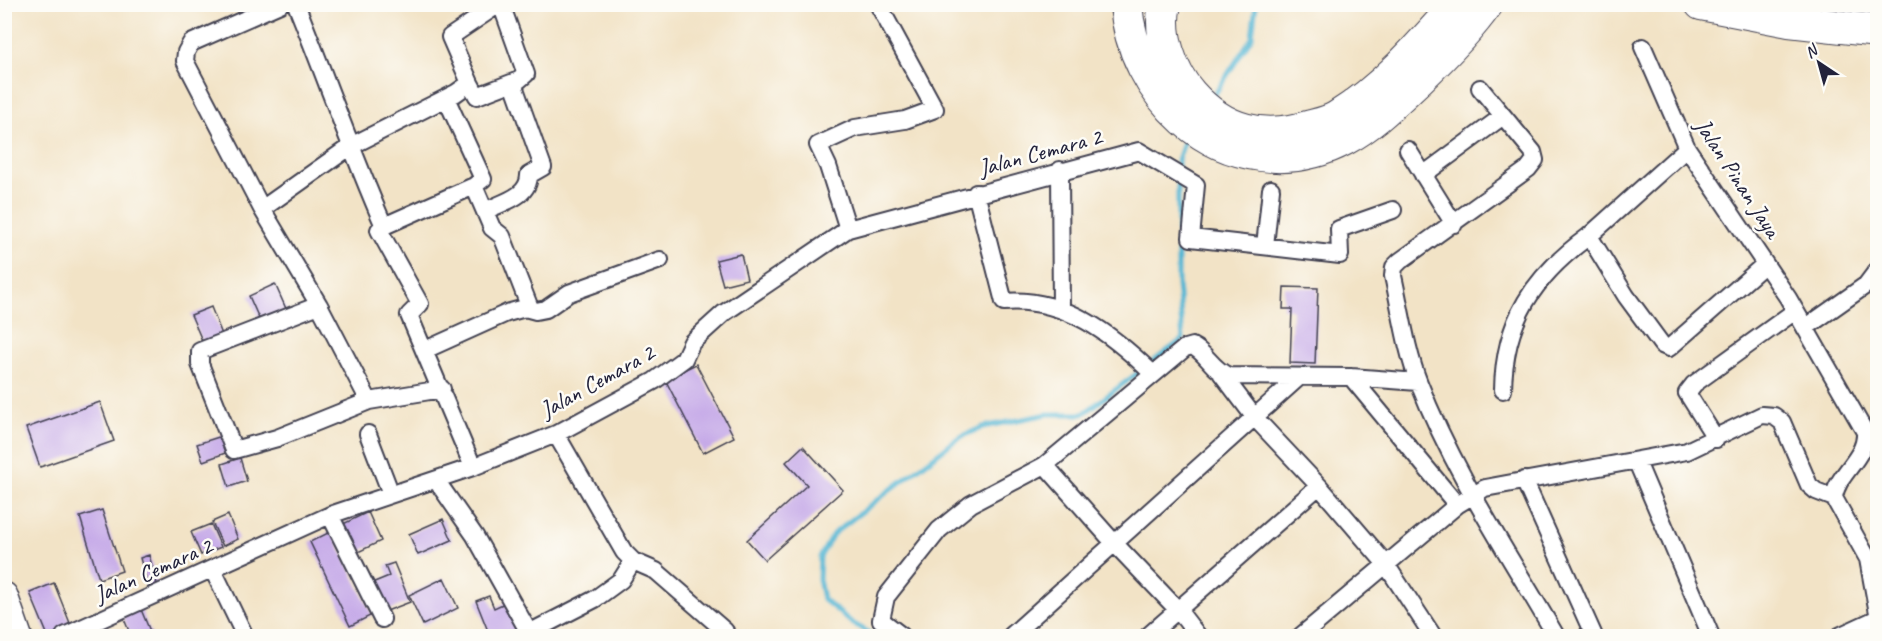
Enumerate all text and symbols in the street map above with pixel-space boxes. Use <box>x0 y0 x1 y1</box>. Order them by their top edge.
north arrow <box>1789 33 1849 93</box>
text: N <box>1801 39 1823 63</box>
street label: Jalan Pinan Jaya <box>1688 112 1789 245</box>
street label: Jalan Cemara 2 <box>974 121 1107 183</box>
street label: Jalan Cemara 2 <box>534 336 661 425</box>
street label: Jalan Cemara 2 <box>88 530 219 610</box>

